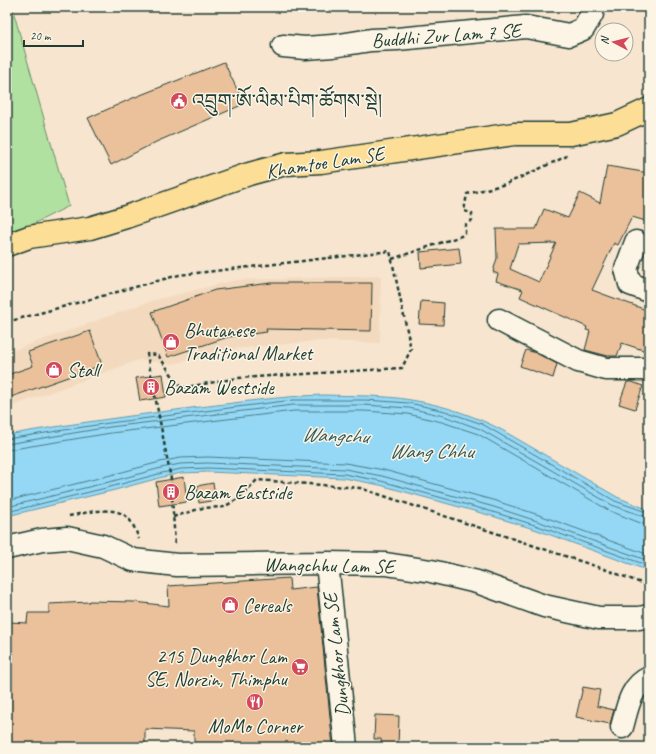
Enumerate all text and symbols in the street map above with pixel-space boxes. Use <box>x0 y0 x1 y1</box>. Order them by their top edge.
street label: Buddhi Zur Lam 7 SE <box>371 18 524 53</box>
scale bar <box>24 22 83 48</box>
north arrow <box>594 22 634 62</box>
text: 20 m <box>30 28 52 44</box>
text: N <box>597 34 612 45</box>
place label: འབྲུག་ཨོ་ལིམ་པིག་ཚོགས་སྡེ། <box>192 84 382 118</box>
public building icon: འབྲུག་ཨོ་ལིམ་པིག་ཚོགས་སྡེ། <box>169 91 189 111</box>
street label: Khamtoe Lam SE <box>264 140 388 184</box>
place label: Bhutanese Traditional Market <box>184 318 314 366</box>
shop icon: Bhutanese Traditional Market <box>161 332 181 352</box>
place label: Stall <box>67 358 103 383</box>
shop icon: Stall <box>44 360 64 380</box>
place label: Bazam Westside <box>164 375 275 400</box>
building icon: Bazam Westside <box>141 377 161 397</box>
water label: Wangchu <box>301 421 372 449</box>
water label: Wang Chhu <box>389 438 476 464</box>
place label: Bazam Eastside <box>184 480 293 505</box>
building icon: Bazam Eastside <box>161 482 181 502</box>
street label: Wangchhu Lam SE <box>264 552 397 579</box>
street label: Dungkhor Lam SE <box>317 590 355 718</box>
place label: Cereals <box>243 593 293 618</box>
shop icon: Cereals <box>220 595 240 615</box>
place label: 215 Dungkhor Lam SE, Norzin, Thimphu <box>145 644 289 692</box>
supermarket icon: 215 Dungkhor Lam SE, Norzin, Thimphu <box>290 657 310 677</box>
restaurant icon: MoMo Corner <box>245 692 265 712</box>
place label: MoMo Corner <box>208 714 304 739</box>

